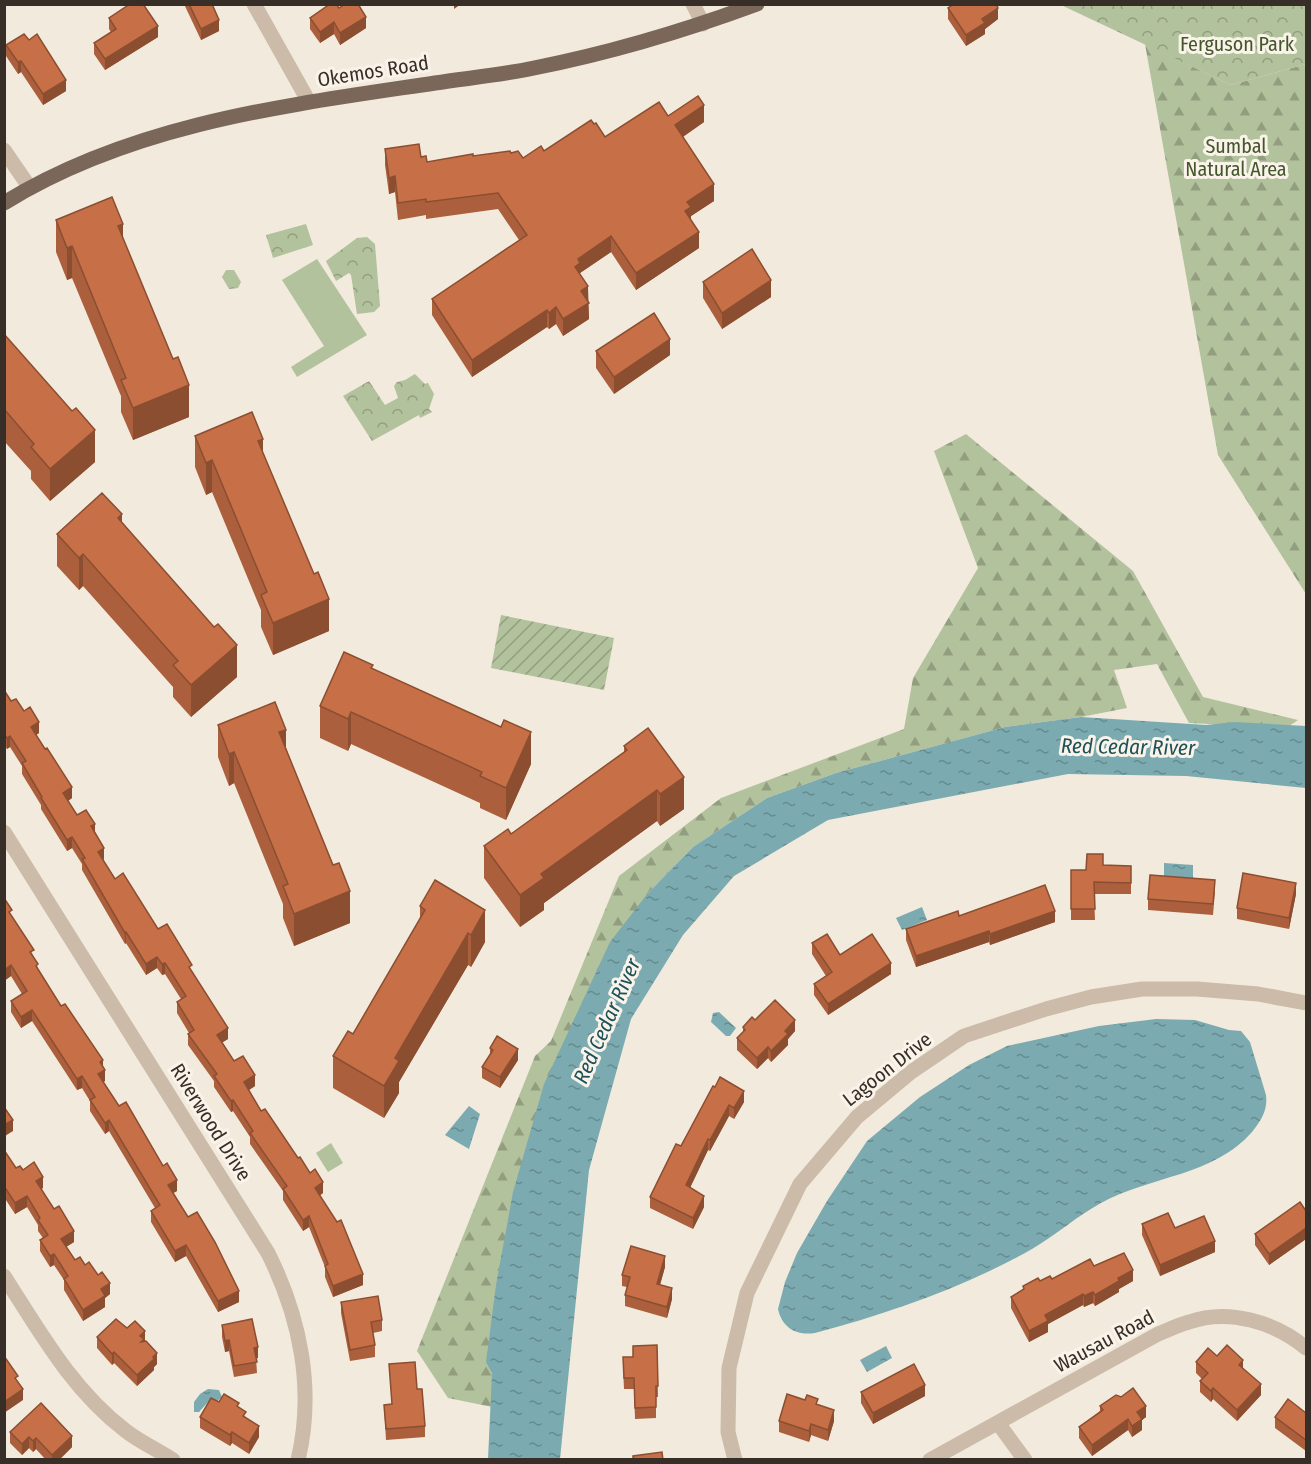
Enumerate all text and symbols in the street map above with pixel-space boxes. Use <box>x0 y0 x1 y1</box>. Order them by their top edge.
park label: Ferguson Park <box>1180 32 1295 56</box>
street label: Okemos Road <box>316 50 430 92</box>
park label: Sumbal Natural Area <box>1185 134 1287 181</box>
water label: Red Cedar River <box>1061 733 1196 761</box>
water label: Red Cedar River <box>568 954 646 1088</box>
street label: Lagoon Drive <box>838 1027 936 1111</box>
street label: Riverwood Drive <box>165 1059 257 1185</box>
street label: Wausau Road <box>1050 1305 1158 1377</box>

